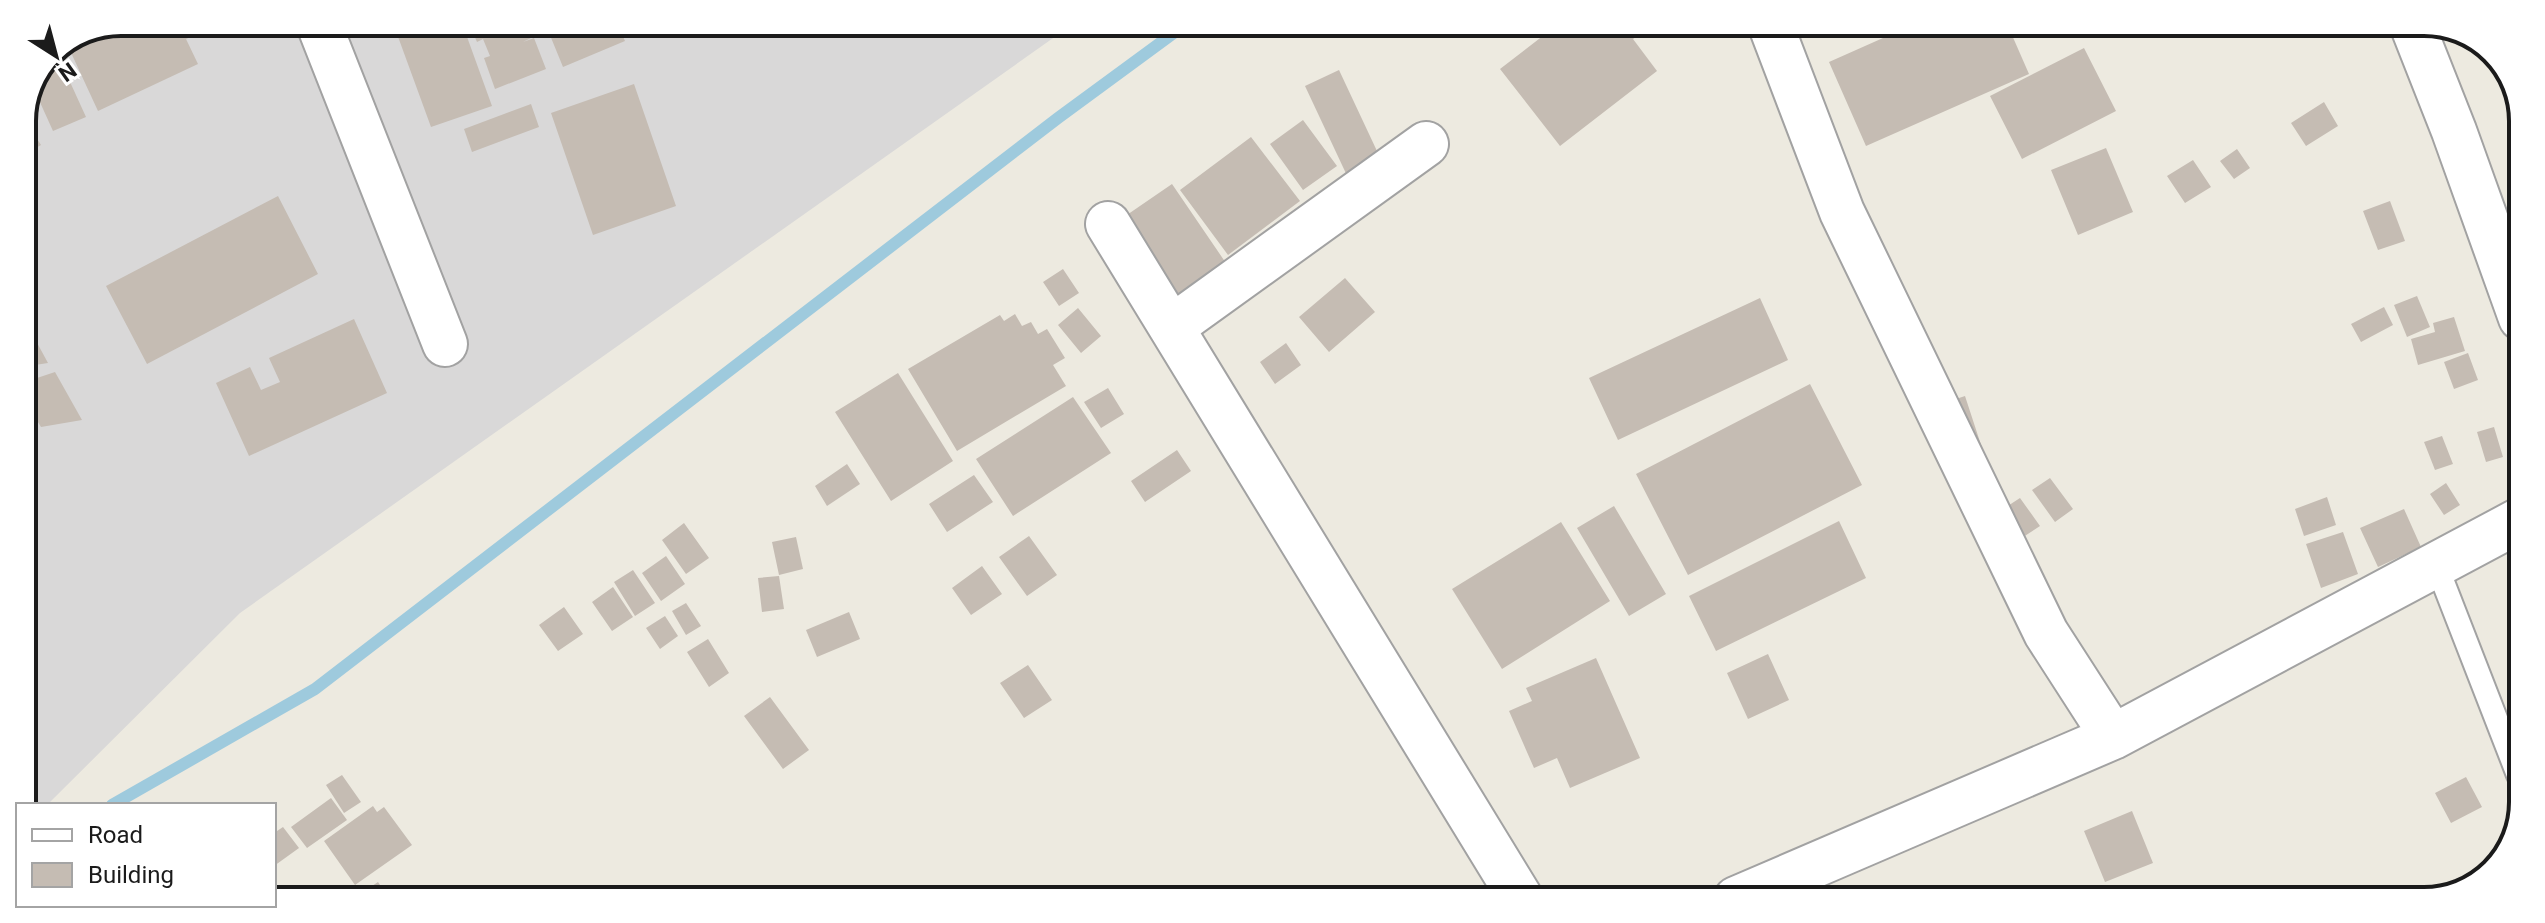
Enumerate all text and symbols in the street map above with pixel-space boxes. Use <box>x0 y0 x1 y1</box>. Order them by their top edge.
north arrow <box>16 16 96 96</box>
text: N <box>54 57 81 86</box>
legend <box>16 803 276 907</box>
text: Road <box>88 821 143 849</box>
text: Building <box>88 861 174 889</box>

